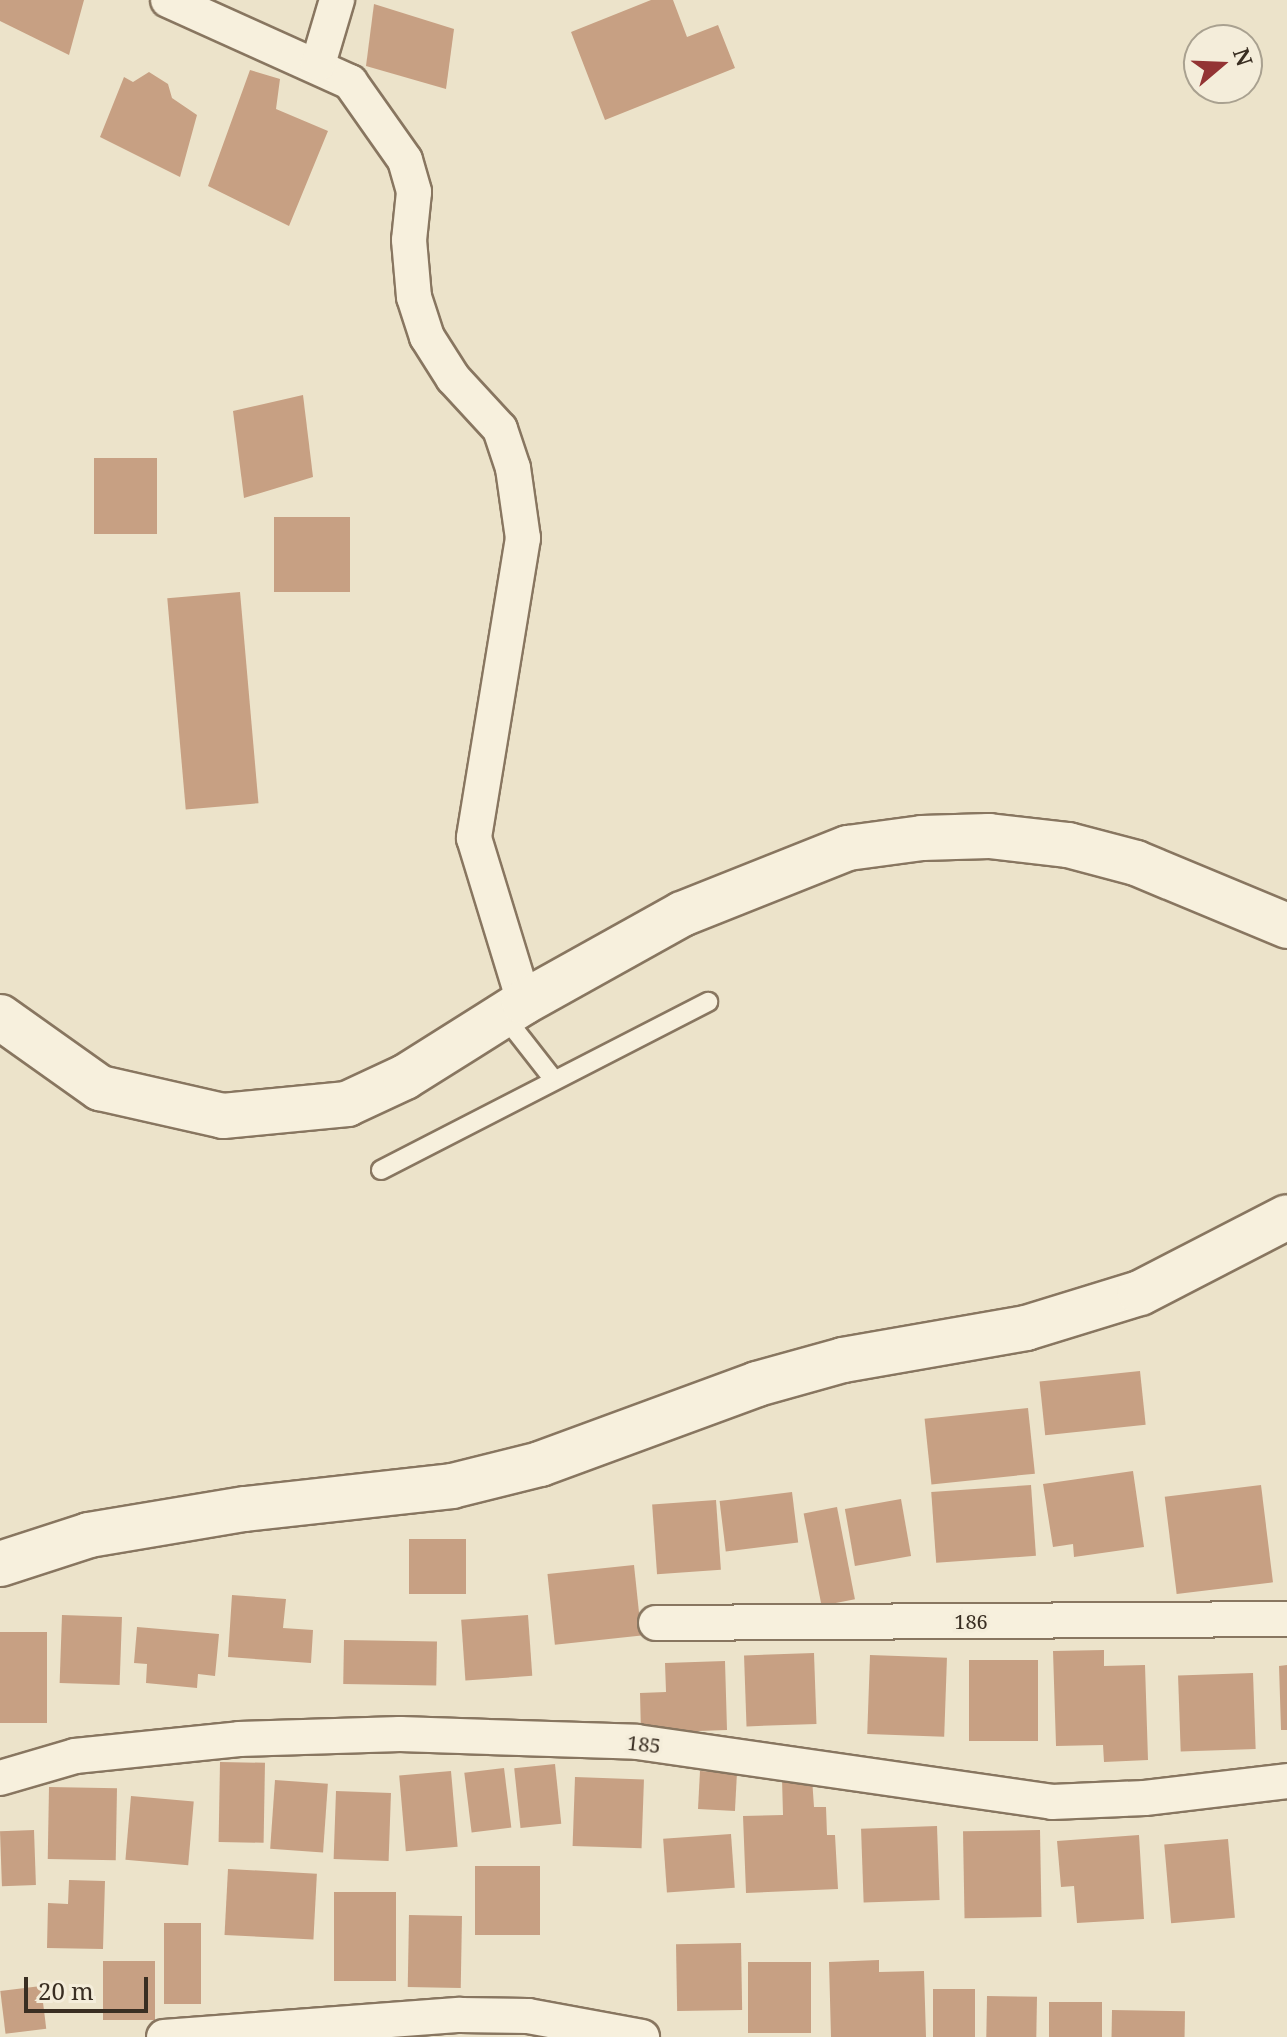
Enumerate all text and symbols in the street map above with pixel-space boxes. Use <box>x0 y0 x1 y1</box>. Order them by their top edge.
north arrow <box>1183 24 1263 104</box>
text: N <box>1227 44 1261 70</box>
street label: 186 <box>954 1609 988 1633</box>
street label: 185 <box>626 1730 662 1758</box>
scale bar <box>28 1961 152 2011</box>
text: 20 m <box>38 1974 94 2007</box>

